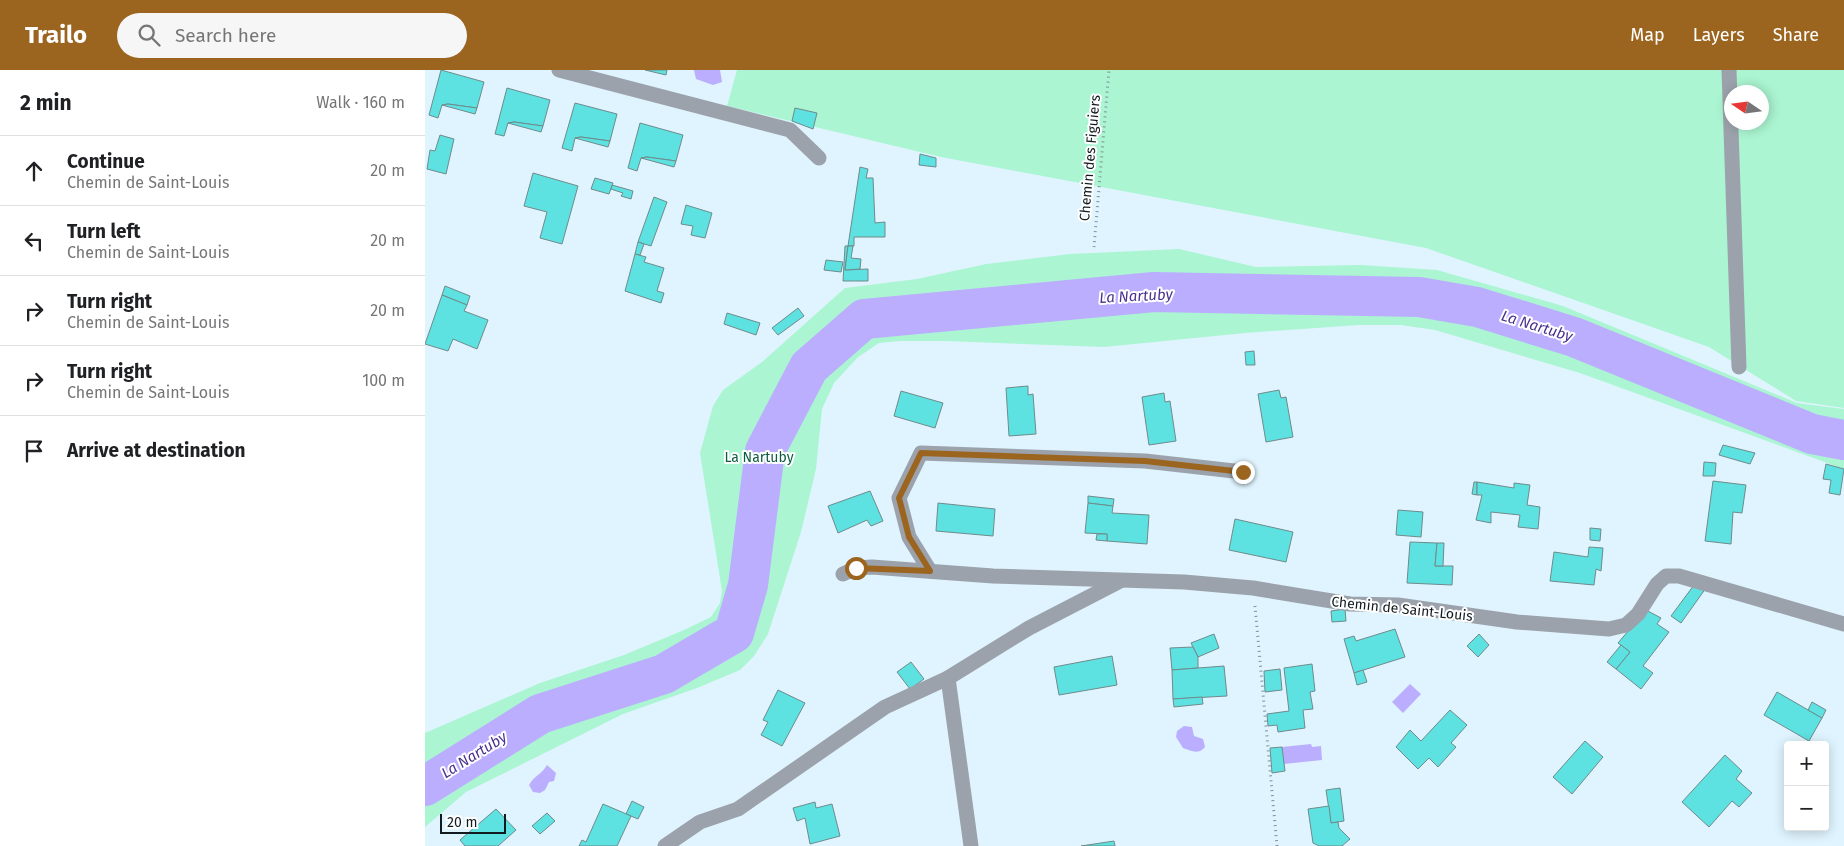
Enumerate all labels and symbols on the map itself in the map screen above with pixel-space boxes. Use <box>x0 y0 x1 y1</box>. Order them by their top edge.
north arrow <box>1724 85 1769 130</box>
street label: Chemin des Figuiers <box>1076 94 1104 222</box>
water label: La Nartuby <box>1099 285 1174 307</box>
water label: La Nartuby <box>1499 307 1576 346</box>
park label: La Nartuby <box>724 449 794 466</box>
route end <box>1232 461 1255 484</box>
route start <box>845 557 868 580</box>
street label: Chemin de Saint-Louis <box>1330 593 1474 625</box>
water label: La Nartuby <box>438 727 511 782</box>
scale bar <box>440 811 506 834</box>

